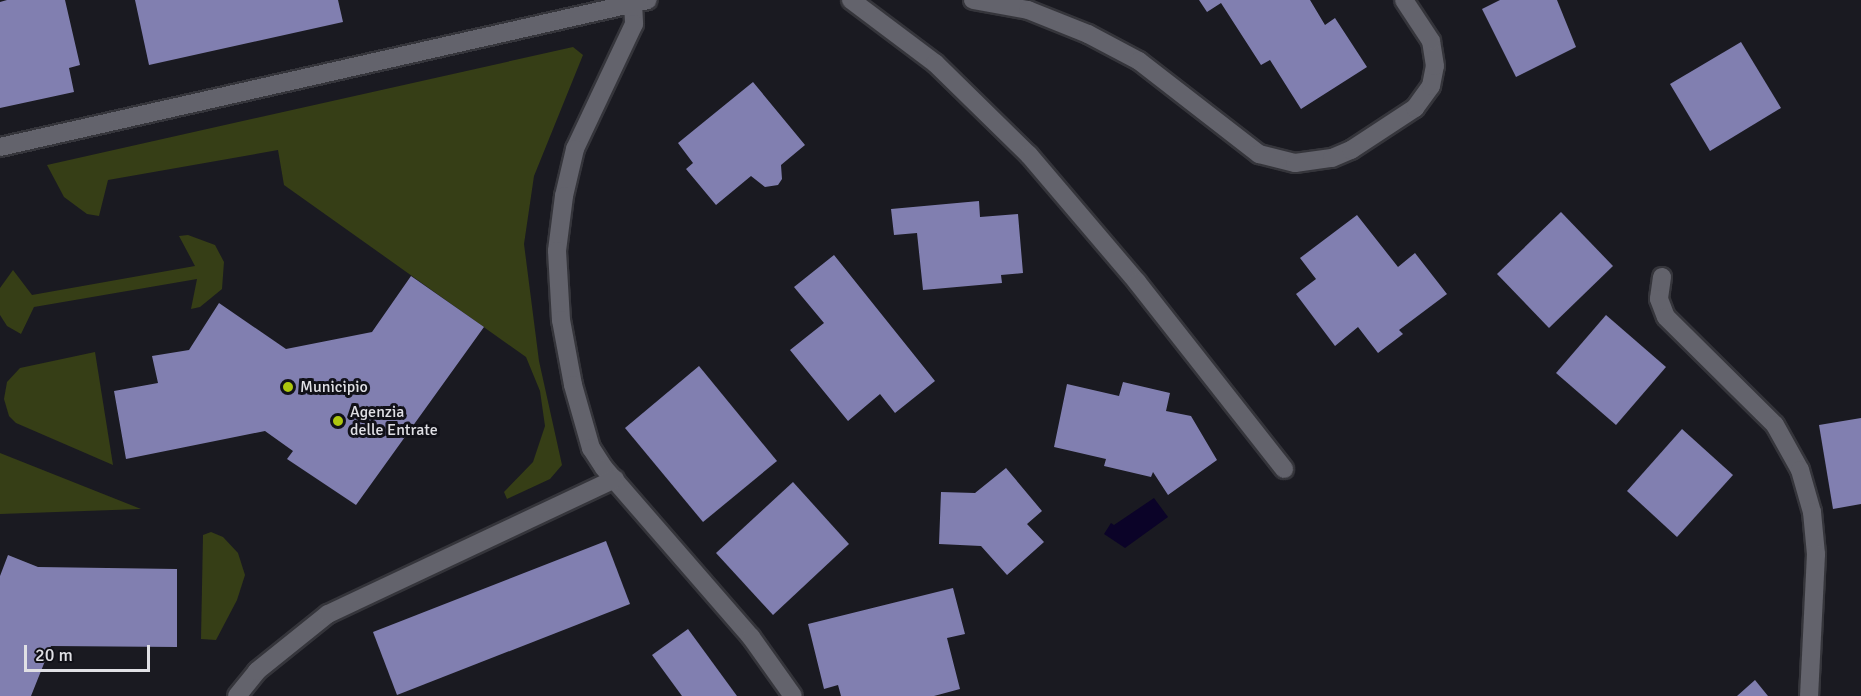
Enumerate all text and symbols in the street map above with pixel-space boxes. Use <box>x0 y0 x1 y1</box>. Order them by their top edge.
place label: Municipio <box>300 377 368 397</box>
marker: Municipio <box>281 380 295 394</box>
place label: Agenzia delle Entrate <box>350 402 438 440</box>
marker: Agenzia delle Entrate <box>331 414 345 428</box>
scale bar <box>27 633 153 671</box>
text: 20 m <box>35 644 73 666</box>

